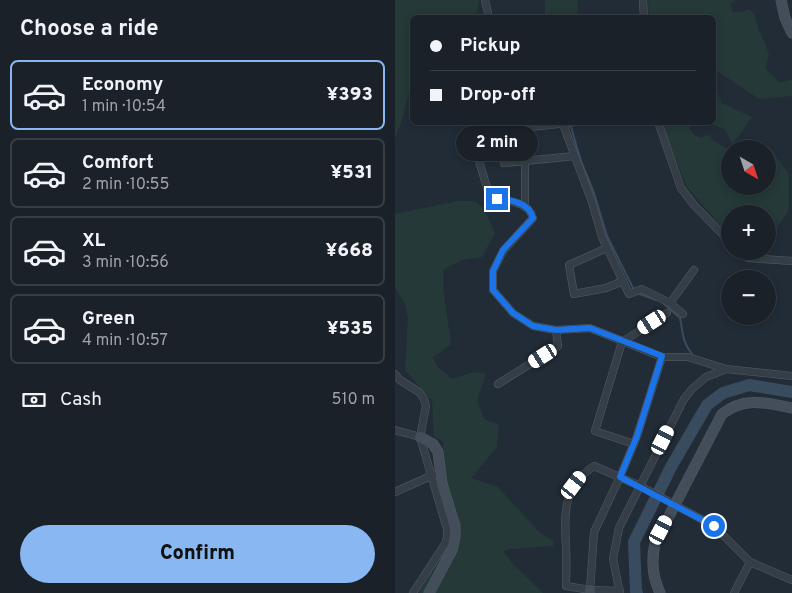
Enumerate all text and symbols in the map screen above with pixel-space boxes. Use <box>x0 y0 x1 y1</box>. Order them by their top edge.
text: Choose a ride <box>20 16 158 43</box>
text: Pickup <box>460 34 520 58</box>
icon: car <box>22 73 67 118</box>
text: Economy <box>82 73 163 97</box>
text: ¥393 <box>327 83 373 107</box>
text: Drop-off <box>460 83 535 107</box>
text: 1 min · 10:54 <box>82 97 166 117</box>
callout: 2 min <box>456 126 538 162</box>
text: 2 min <box>476 133 518 153</box>
north arrow <box>721 140 776 195</box>
map controls <box>721 140 776 325</box>
icon: car <box>22 151 67 196</box>
text: Comfort <box>82 151 154 175</box>
text: ¥531 <box>331 161 373 185</box>
text: 2 min · 10:55 <box>82 175 169 195</box>
route end <box>486 188 508 210</box>
button: + <box>721 205 776 260</box>
icon: car <box>22 229 67 274</box>
text: XL <box>82 229 105 253</box>
text: ¥668 <box>326 239 373 263</box>
text: 3 min · 10:56 <box>82 253 169 273</box>
button: − <box>721 270 776 325</box>
icon: car <box>22 307 67 352</box>
text: Green <box>82 307 135 331</box>
car <box>635 308 668 336</box>
text: ¥535 <box>327 317 373 341</box>
text: 4 min · 10:57 <box>82 331 168 351</box>
car <box>526 342 559 370</box>
icon: cash <box>20 386 48 414</box>
text: Cash <box>60 388 102 412</box>
text: 510 m <box>332 390 375 410</box>
car <box>649 423 676 457</box>
car <box>558 469 589 501</box>
car <box>647 513 674 547</box>
route start <box>703 515 725 537</box>
button: Confirm <box>20 525 375 583</box>

